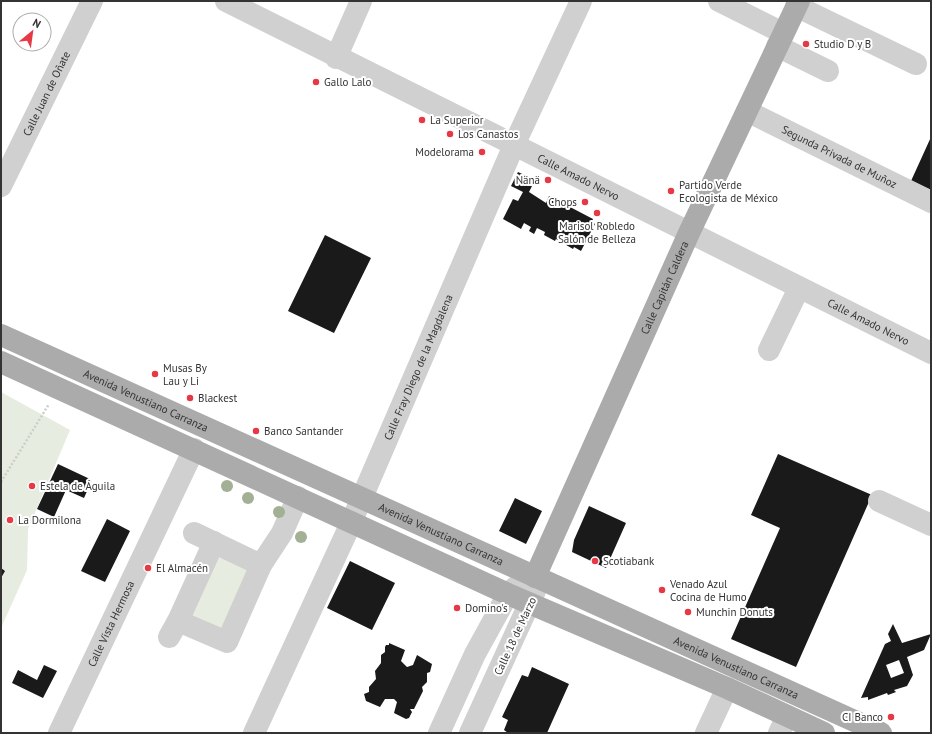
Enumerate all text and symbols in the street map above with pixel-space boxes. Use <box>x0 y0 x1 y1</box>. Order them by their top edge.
north arrow <box>12 12 52 52</box>
text: N <box>30 15 43 31</box>
place label: Studio D y B <box>814 37 871 51</box>
marker: Studio D y B <box>801 39 811 49</box>
street label: Calle Juan de Oñate <box>20 48 73 138</box>
place label: Gallo Lalo <box>324 75 372 89</box>
marker: Gallo Lalo <box>311 77 321 87</box>
place label: La Superior <box>430 113 484 127</box>
marker: La Superior <box>417 115 427 125</box>
street label: Segunda Privada de Muñoz <box>779 122 899 191</box>
place label: Los Canastos <box>458 127 519 141</box>
marker: Los Canastos <box>445 129 455 139</box>
place label: Modelorama <box>415 145 474 159</box>
marker: Modelorama <box>477 147 487 157</box>
street label: Calle Amado Nervo <box>535 151 622 203</box>
place label: Nänä <box>516 173 540 187</box>
marker: Nänä <box>543 175 553 185</box>
place label: Partido Verde Ecologista de México <box>679 178 778 205</box>
marker: Partido Verde Ecologista de México <box>666 186 676 196</box>
place label: Chops <box>548 195 577 209</box>
marker: Chops <box>580 197 590 207</box>
marker: Marisol Robledo Salón de Belleza <box>592 208 602 218</box>
place label: Marisol Robledo Salón de Belleza <box>558 219 636 246</box>
street label: Calle Capitán Caldera <box>638 239 691 337</box>
street label: Calle Fray Diego de la Magdalena <box>381 292 456 442</box>
street label: Calle Amado Nervo <box>825 295 912 348</box>
place label: Musas By Lau y Li <box>163 361 208 388</box>
street label: Avenida Venustiano Carranza <box>81 366 211 435</box>
marker: Musas By Lau y Li <box>150 369 160 379</box>
place label: Blackest <box>198 391 237 405</box>
marker: Blackest <box>185 393 195 403</box>
place label: Banco Santander <box>264 424 343 438</box>
marker: Banco Santander <box>251 426 261 436</box>
place label: Estela de Águila <box>40 479 115 493</box>
marker: Estela de Águila <box>27 481 37 491</box>
street label: Avenida Venustiano Carranza <box>376 500 506 568</box>
place label: La Dormilona <box>18 513 81 527</box>
marker: La Dormilona <box>5 515 15 525</box>
place label: Scotiabank <box>603 554 655 568</box>
marker: Scotiabank <box>590 556 600 566</box>
place label: El Almacén <box>156 561 208 575</box>
marker: El Almacén <box>143 563 153 573</box>
place label: Venado Azul Cocina de Humo <box>669 577 747 604</box>
street label: Calle Vista Hermosa <box>84 578 137 669</box>
marker: Venado Azul Cocina de Humo <box>657 585 667 595</box>
street label: Calle 18 de Marzo <box>491 595 539 677</box>
place label: Domino's <box>465 601 508 615</box>
marker: Domino's <box>452 603 462 613</box>
place label: Munchin Donuts <box>696 605 773 619</box>
marker: Munchin Donuts <box>683 607 693 617</box>
street label: Avenida Venustiano Carranza <box>672 633 801 702</box>
place label: CI Banco <box>842 710 883 724</box>
marker: CI Banco <box>886 712 896 722</box>

